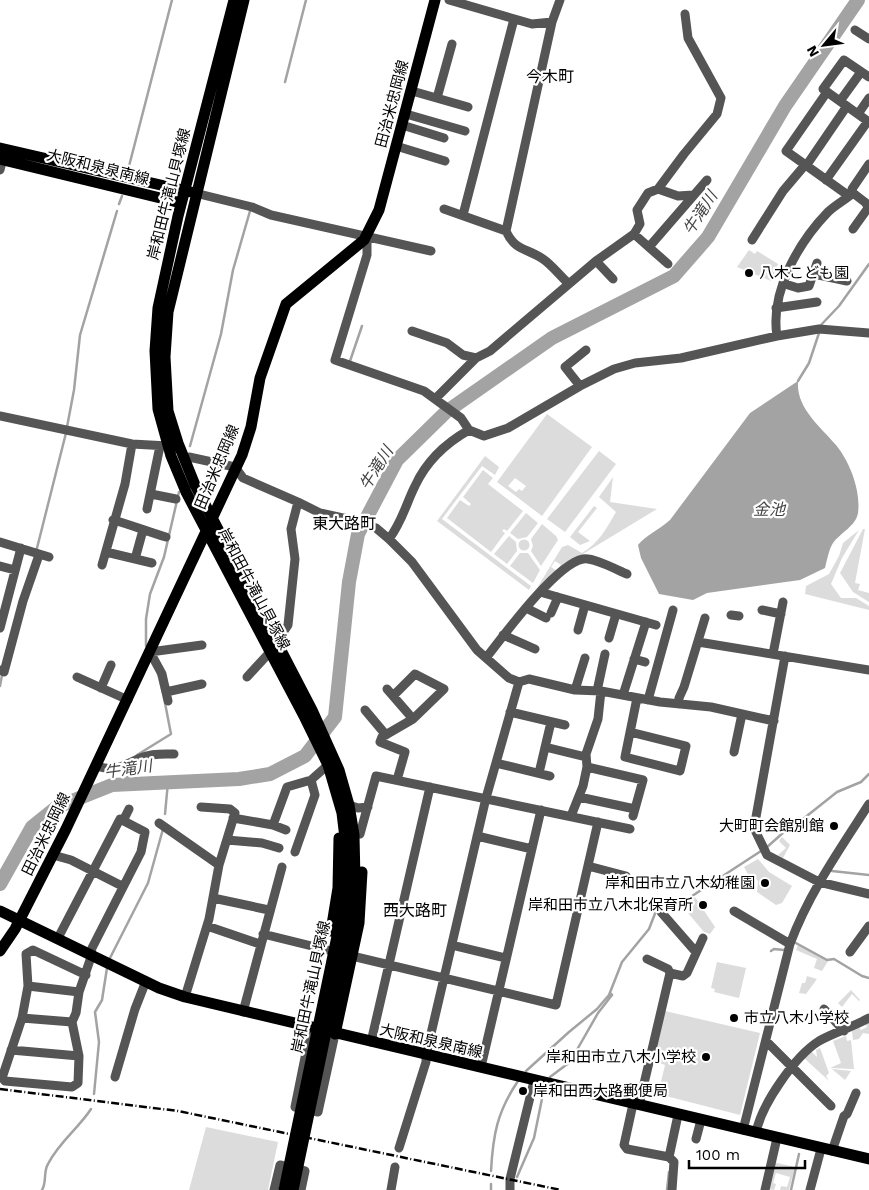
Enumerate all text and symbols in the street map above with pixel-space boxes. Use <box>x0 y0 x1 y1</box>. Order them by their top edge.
north arrow <box>799 20 849 70</box>
text: N <box>803 43 822 60</box>
street label: 田治米忠岡線 <box>372 58 412 150</box>
district label: 今木町 <box>526 67 574 86</box>
street label: 岸和田牛滝山貝塚線 <box>144 126 194 262</box>
street label: 大阪和泉泉南線 <box>45 146 151 188</box>
water label: 牛滝川 <box>679 186 722 238</box>
place label: 八木こども園 <box>759 264 849 282</box>
marker: 八木こども園 <box>743 267 755 279</box>
street label: 田治米忠岡線 <box>191 422 243 512</box>
water label: 牛滝川 <box>355 441 398 493</box>
water label: 金池 <box>753 500 787 519</box>
district label: 東大路町 <box>312 514 376 533</box>
street label: 岸和田牛滝山貝塚線 <box>214 525 294 653</box>
water label: 牛滝川 <box>103 756 155 782</box>
street label: 田治米忠岡線 <box>18 790 74 878</box>
place label: 大町町会館別館 <box>719 817 824 835</box>
marker: 大町町会館別館 <box>828 820 840 832</box>
place label: 岸和田市立八木幼稚園 <box>605 874 755 892</box>
marker: 岸和田市立八木幼稚園 <box>759 877 771 889</box>
place label: 岸和田市立八木北保育所 <box>528 896 693 914</box>
marker: 岸和田市立八木北保育所 <box>697 899 709 911</box>
district label: 西大路町 <box>383 901 447 920</box>
street label: 岸和田牛滝山貝塚線 <box>288 919 334 1055</box>
place label: 市立八木小学校 <box>744 1009 849 1027</box>
marker: 市立八木小学校 <box>728 1012 740 1024</box>
street label: 大阪和泉泉南線 <box>378 1020 484 1062</box>
place label: 岸和田市立八木小学校 <box>546 1048 696 1066</box>
marker: 岸和田市立八木小学校 <box>700 1051 712 1063</box>
place label: 岸和田西大路郵便局 <box>533 1082 668 1100</box>
marker: 岸和田西大路郵便局 <box>517 1085 529 1097</box>
scale bar <box>689 1138 805 1170</box>
text: 100 m <box>696 1146 740 1164</box>

